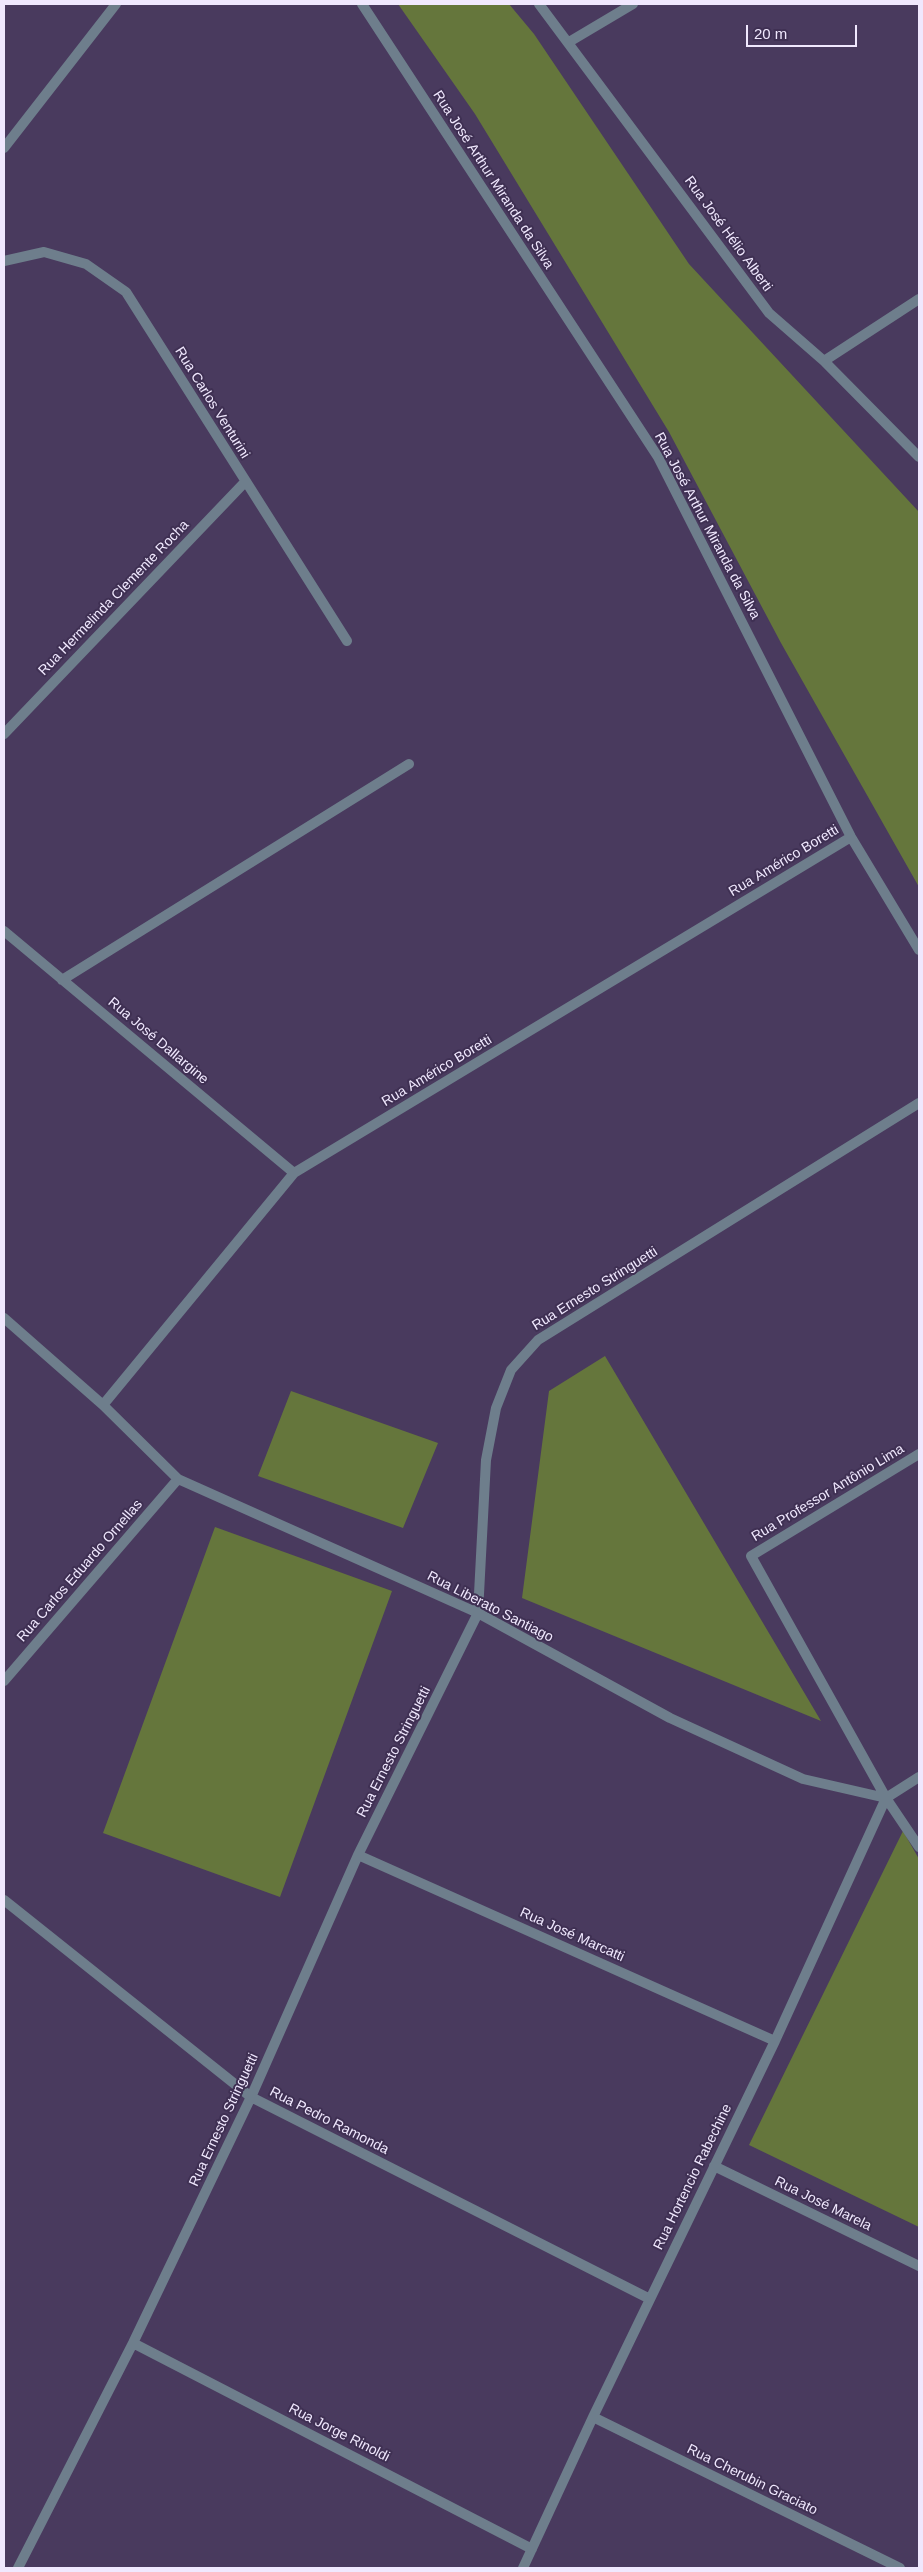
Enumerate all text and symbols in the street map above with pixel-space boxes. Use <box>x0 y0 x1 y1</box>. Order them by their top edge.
scale bar <box>748 15 859 47</box>
text: 20 m <box>754 25 787 42</box>
street label: Rua José Arthur Miranda da Silva <box>429 88 557 272</box>
street label: Rua José Hélio Alberti <box>680 173 776 295</box>
street label: Rua Carlos Venturini <box>171 344 253 462</box>
street label: Rua José Arthur Miranda da Silva <box>650 430 764 622</box>
street label: Rua Hermelinda Clemente Rocha <box>35 517 193 679</box>
street label: Rua Américo Boretti <box>726 822 842 900</box>
street label: Rua José Dallargine <box>104 994 212 1088</box>
street label: Rua Américo Boretti <box>379 1032 495 1110</box>
street label: Rua Ernesto Stringuetti <box>529 1244 661 1334</box>
street label: Rua Professor Antônio Lima <box>749 1441 907 1545</box>
street label: Rua Carlos Eduardo Ornellas <box>14 1496 146 1646</box>
street label: Rua Liberato Santiago <box>424 1568 556 1646</box>
street label: Rua Ernesto Stringuetti <box>354 1684 434 1820</box>
street label: Rua José Marcatti <box>517 1904 627 1966</box>
street label: Rua Ernesto Stringuetti <box>186 2051 262 2189</box>
street label: Rua Pedro Ramonda <box>267 2084 391 2158</box>
street label: Rua Hortencio Rabechine <box>650 2101 736 2253</box>
street label: Rua José Marela <box>772 2173 874 2235</box>
street label: Rua Jorge Rinoldi <box>286 2400 392 2466</box>
street label: Rua Cherubin Graciato <box>684 2441 820 2519</box>

